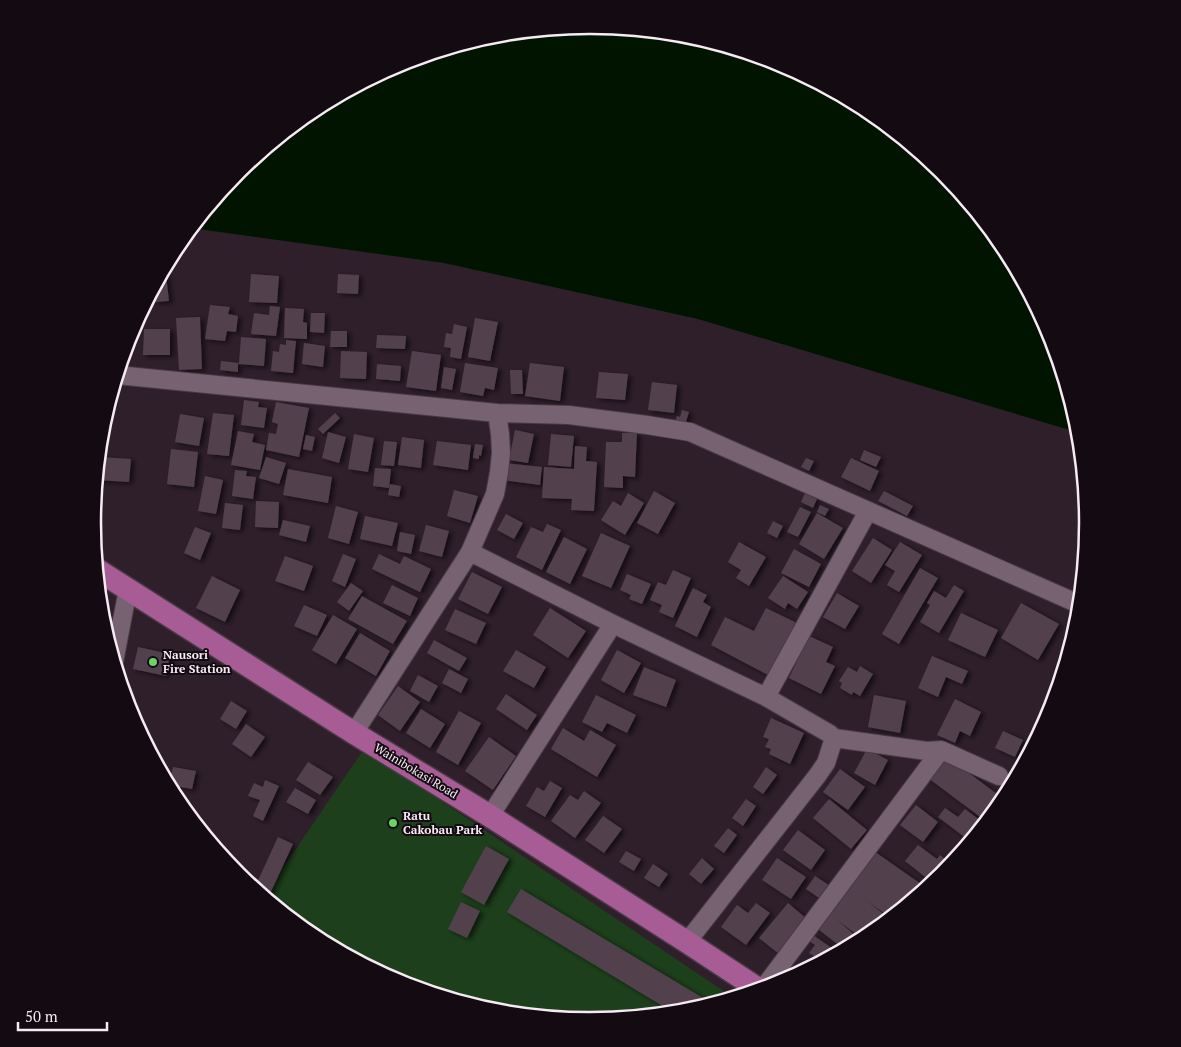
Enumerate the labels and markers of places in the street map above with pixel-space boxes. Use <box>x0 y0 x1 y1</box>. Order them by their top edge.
place label: Nausori Fire Station <box>163 647 231 676</box>
marker: Nausori Fire Station <box>147 656 159 668</box>
place label: Ratu Cakobau Park <box>403 808 482 837</box>
marker: Ratu Cakobau Park <box>387 817 399 829</box>

